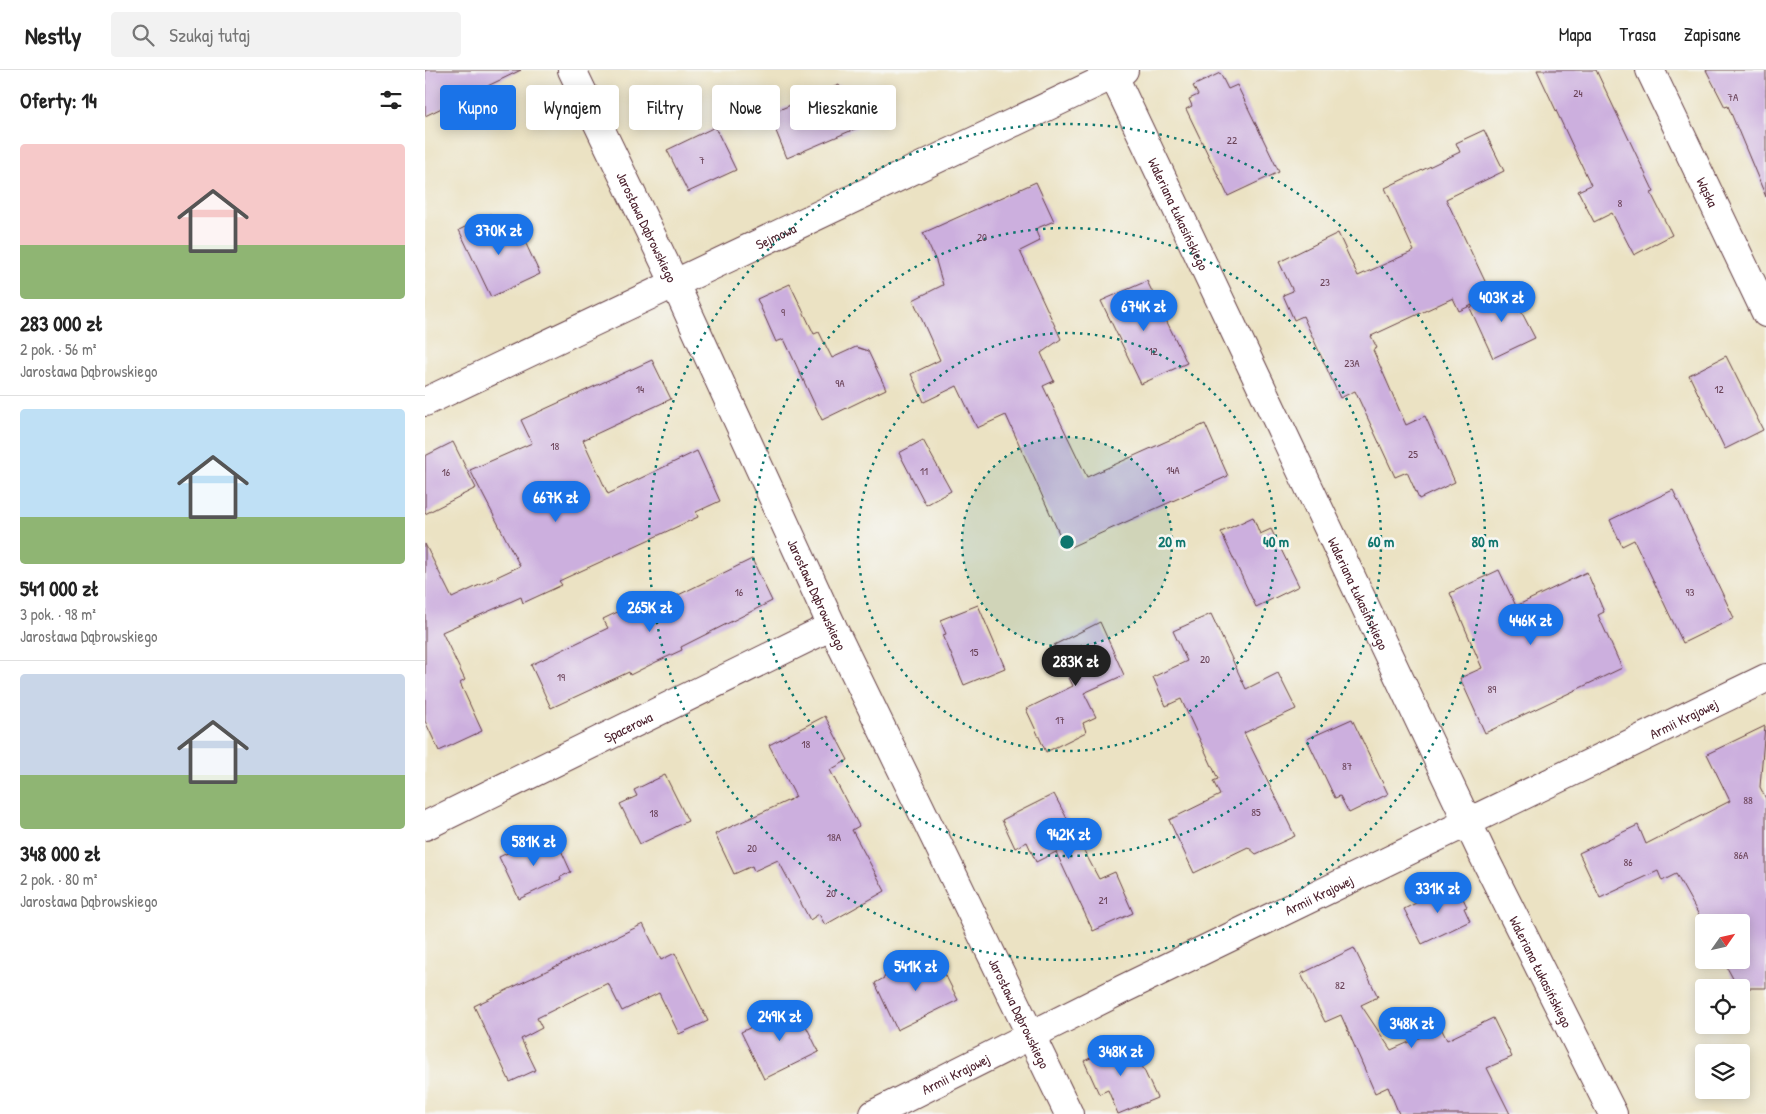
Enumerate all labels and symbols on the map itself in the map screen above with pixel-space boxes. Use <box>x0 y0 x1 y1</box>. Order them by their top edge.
house number: 24 <box>1573 86 1583 100</box>
house number: 7A <box>1728 90 1739 104</box>
house number: 22 <box>1227 133 1237 147</box>
house number: 7 <box>699 153 705 167</box>
street label: Waleriana Łukasińskiego <box>1144 154 1214 273</box>
street label: Jarosława Dąbrowskiego <box>613 168 682 285</box>
street label: Wąska <box>1693 174 1724 210</box>
house number: 8 <box>1618 196 1623 210</box>
pin: 370K zł <box>453 214 545 256</box>
street label: Sejmowa <box>752 218 799 253</box>
house number: 20 <box>977 230 987 244</box>
house number: 23 <box>1320 275 1330 289</box>
pin: 403K zł <box>1456 280 1548 323</box>
pin: 674K zł <box>1098 290 1190 332</box>
house number: 9 <box>781 305 785 319</box>
house number: 12 <box>1148 344 1158 358</box>
house number: 23A <box>1344 356 1360 370</box>
house number: 9A <box>835 376 845 390</box>
house number: 14 <box>636 382 644 396</box>
house number: 12 <box>1714 382 1724 396</box>
house number: 18 <box>551 439 560 453</box>
house number: 25 <box>1408 447 1418 461</box>
house number: 14A <box>1166 463 1180 477</box>
house number: 11 <box>920 464 928 478</box>
house number: 16 <box>442 465 451 479</box>
pin: 667K zł <box>510 480 602 523</box>
text: 20 m <box>1158 531 1186 552</box>
text: 40 m <box>1263 531 1289 552</box>
text: 60 m <box>1368 531 1394 552</box>
text: 80 m <box>1472 531 1498 552</box>
centre of rings <box>1058 533 1076 551</box>
street label: Waleriana Łukasińskiego <box>1324 534 1394 653</box>
street label: Jarosława Dąbrowskiego <box>784 536 852 653</box>
house number: 16 <box>735 585 744 599</box>
house number: 93 <box>1686 585 1695 599</box>
pin: 265K zł <box>604 590 696 633</box>
pin: 446K zł <box>1485 604 1577 646</box>
pin: 283K zł <box>1030 644 1122 687</box>
house number: 15 <box>970 645 979 659</box>
house number: 20 <box>1200 652 1210 666</box>
house number: 19 <box>557 670 565 684</box>
house number: 89 <box>1488 682 1496 696</box>
street label: Armii Krajowej <box>1646 693 1721 743</box>
street label: Spacerowa <box>600 706 656 746</box>
house number: 17 <box>1055 713 1065 727</box>
house number: 18 <box>802 737 811 751</box>
house number: 87 <box>1342 759 1352 773</box>
house number: 88 <box>1743 793 1753 807</box>
house number: 85 <box>1251 805 1261 819</box>
house number: 18 <box>650 806 659 820</box>
pin: 942K zł <box>1023 818 1115 860</box>
pin: 581K zł <box>488 824 580 867</box>
house number: 18A <box>827 830 842 844</box>
house number: 20 <box>747 841 757 855</box>
house number: 86A <box>1734 848 1749 862</box>
house number: 86 <box>1623 855 1633 869</box>
street label: Armii Krajowej <box>1281 870 1356 919</box>
pin: 331K zł <box>1392 872 1484 914</box>
house number: 20 <box>826 886 836 900</box>
house number: 21 <box>1098 893 1108 907</box>
street label: Waleriana Łukasińskiego <box>1506 912 1578 1031</box>
north arrow <box>1695 914 1750 969</box>
pin: 541K zł <box>870 950 962 992</box>
street label: Jarosława Dąbrowskiego <box>985 955 1055 1072</box>
house number: 82 <box>1335 978 1345 992</box>
pin: 249K zł <box>734 1000 826 1042</box>
pin: 348K zł <box>1366 1006 1458 1049</box>
pin: 348K zł <box>1075 1034 1167 1077</box>
street label: Armii Krajowej <box>918 1048 993 1098</box>

